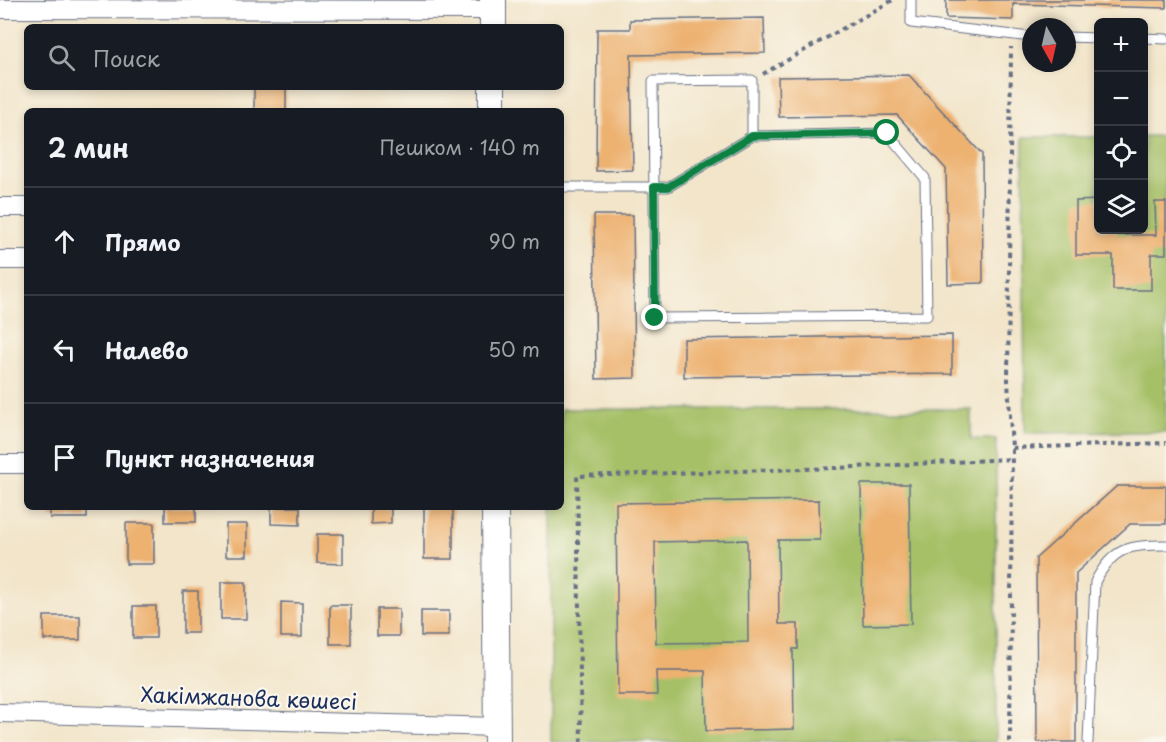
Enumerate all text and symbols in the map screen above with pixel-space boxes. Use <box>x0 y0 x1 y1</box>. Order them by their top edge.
north arrow <box>1022 18 1076 72</box>
map controls <box>1094 18 1148 234</box>
button: + <box>1094 18 1148 72</box>
search box <box>24 24 564 90</box>
icon: search <box>45 41 78 74</box>
text: Поиск <box>93 41 160 74</box>
button: − <box>1094 72 1148 126</box>
route start <box>873 119 899 145</box>
button: locate <box>1094 126 1148 180</box>
text: 2 мин <box>48 128 129 167</box>
text: Пешком · 140 m <box>379 132 540 162</box>
button: layers <box>1094 180 1148 234</box>
icon: ahead <box>48 225 81 258</box>
text: Прямо <box>105 225 180 258</box>
text: 90 m <box>489 226 540 256</box>
route end <box>641 304 667 330</box>
icon: left <box>48 333 81 366</box>
text: Налево <box>105 333 188 366</box>
text: 50 m <box>488 334 540 364</box>
icon: arrive <box>48 441 81 474</box>
text: Пункт назначения <box>105 441 315 474</box>
street label: Хакімжанова көшесі <box>140 677 358 717</box>

